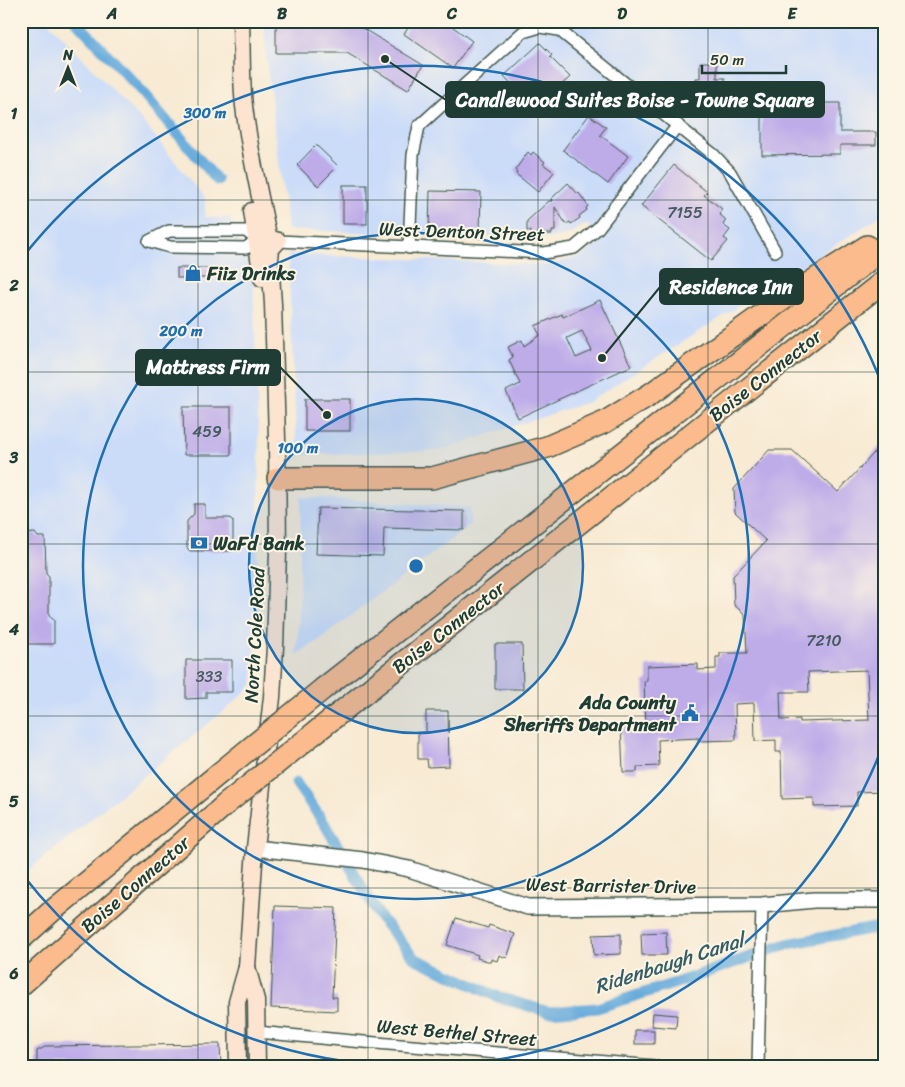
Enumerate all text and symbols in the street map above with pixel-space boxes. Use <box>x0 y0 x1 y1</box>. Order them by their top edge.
text: A <box>106 0 117 28</box>
text: B <box>277 0 288 28</box>
text: C <box>446 0 458 28</box>
text: D <box>617 0 627 28</box>
text: E <box>788 0 798 28</box>
north arrow <box>42 42 92 92</box>
scale bar <box>702 42 786 74</box>
text: N <box>62 43 73 68</box>
text: 50 m <box>710 47 745 73</box>
callout: Candlewood Suites Boise - Towne Square <box>446 82 824 117</box>
text: Candlewood Suites Boise - Towne Square <box>455 83 814 118</box>
text: 1 <box>11 99 18 128</box>
text: 300 m <box>183 100 227 126</box>
house number: 7155 <box>667 198 703 227</box>
street label: West Denton Street <box>378 212 545 251</box>
place label: Fiiz Drinks <box>206 257 297 290</box>
shop icon: Fiiz Drinks <box>183 263 203 283</box>
callout: Residence Inn <box>660 269 803 304</box>
text: Residence Inn <box>668 270 793 305</box>
text: 2 <box>8 271 19 300</box>
text: 200 m <box>158 318 203 344</box>
street label: Boise Connector <box>701 320 830 430</box>
callout: Mattress Firm <box>136 350 280 385</box>
text: Mattress Firm <box>145 350 270 385</box>
house number: 459 <box>192 417 222 446</box>
text: 100 m <box>278 435 319 461</box>
text: 3 <box>9 443 19 472</box>
place label: WaFd Bank <box>213 527 305 560</box>
bank icon: WaFd Bank <box>189 533 209 553</box>
centre of rings <box>407 557 425 575</box>
street label: North Cole Road <box>234 566 275 703</box>
street label: Boise Connector <box>384 572 513 682</box>
text: 4 <box>8 615 19 644</box>
house number: 7210 <box>806 626 842 655</box>
house number: 333 <box>196 662 222 691</box>
place label: Ada County Sheriffs Department <box>503 686 677 741</box>
public building icon: Ada County Sheriffs Department <box>680 703 700 723</box>
text: 5 <box>9 787 19 816</box>
street label: Boise Connector <box>73 826 199 942</box>
street label: West Barrister Drive <box>526 868 696 903</box>
water label: Ridenbaugh Canal <box>590 921 753 1004</box>
text: 6 <box>8 959 19 988</box>
street label: West Bethel Street <box>375 1009 538 1056</box>

